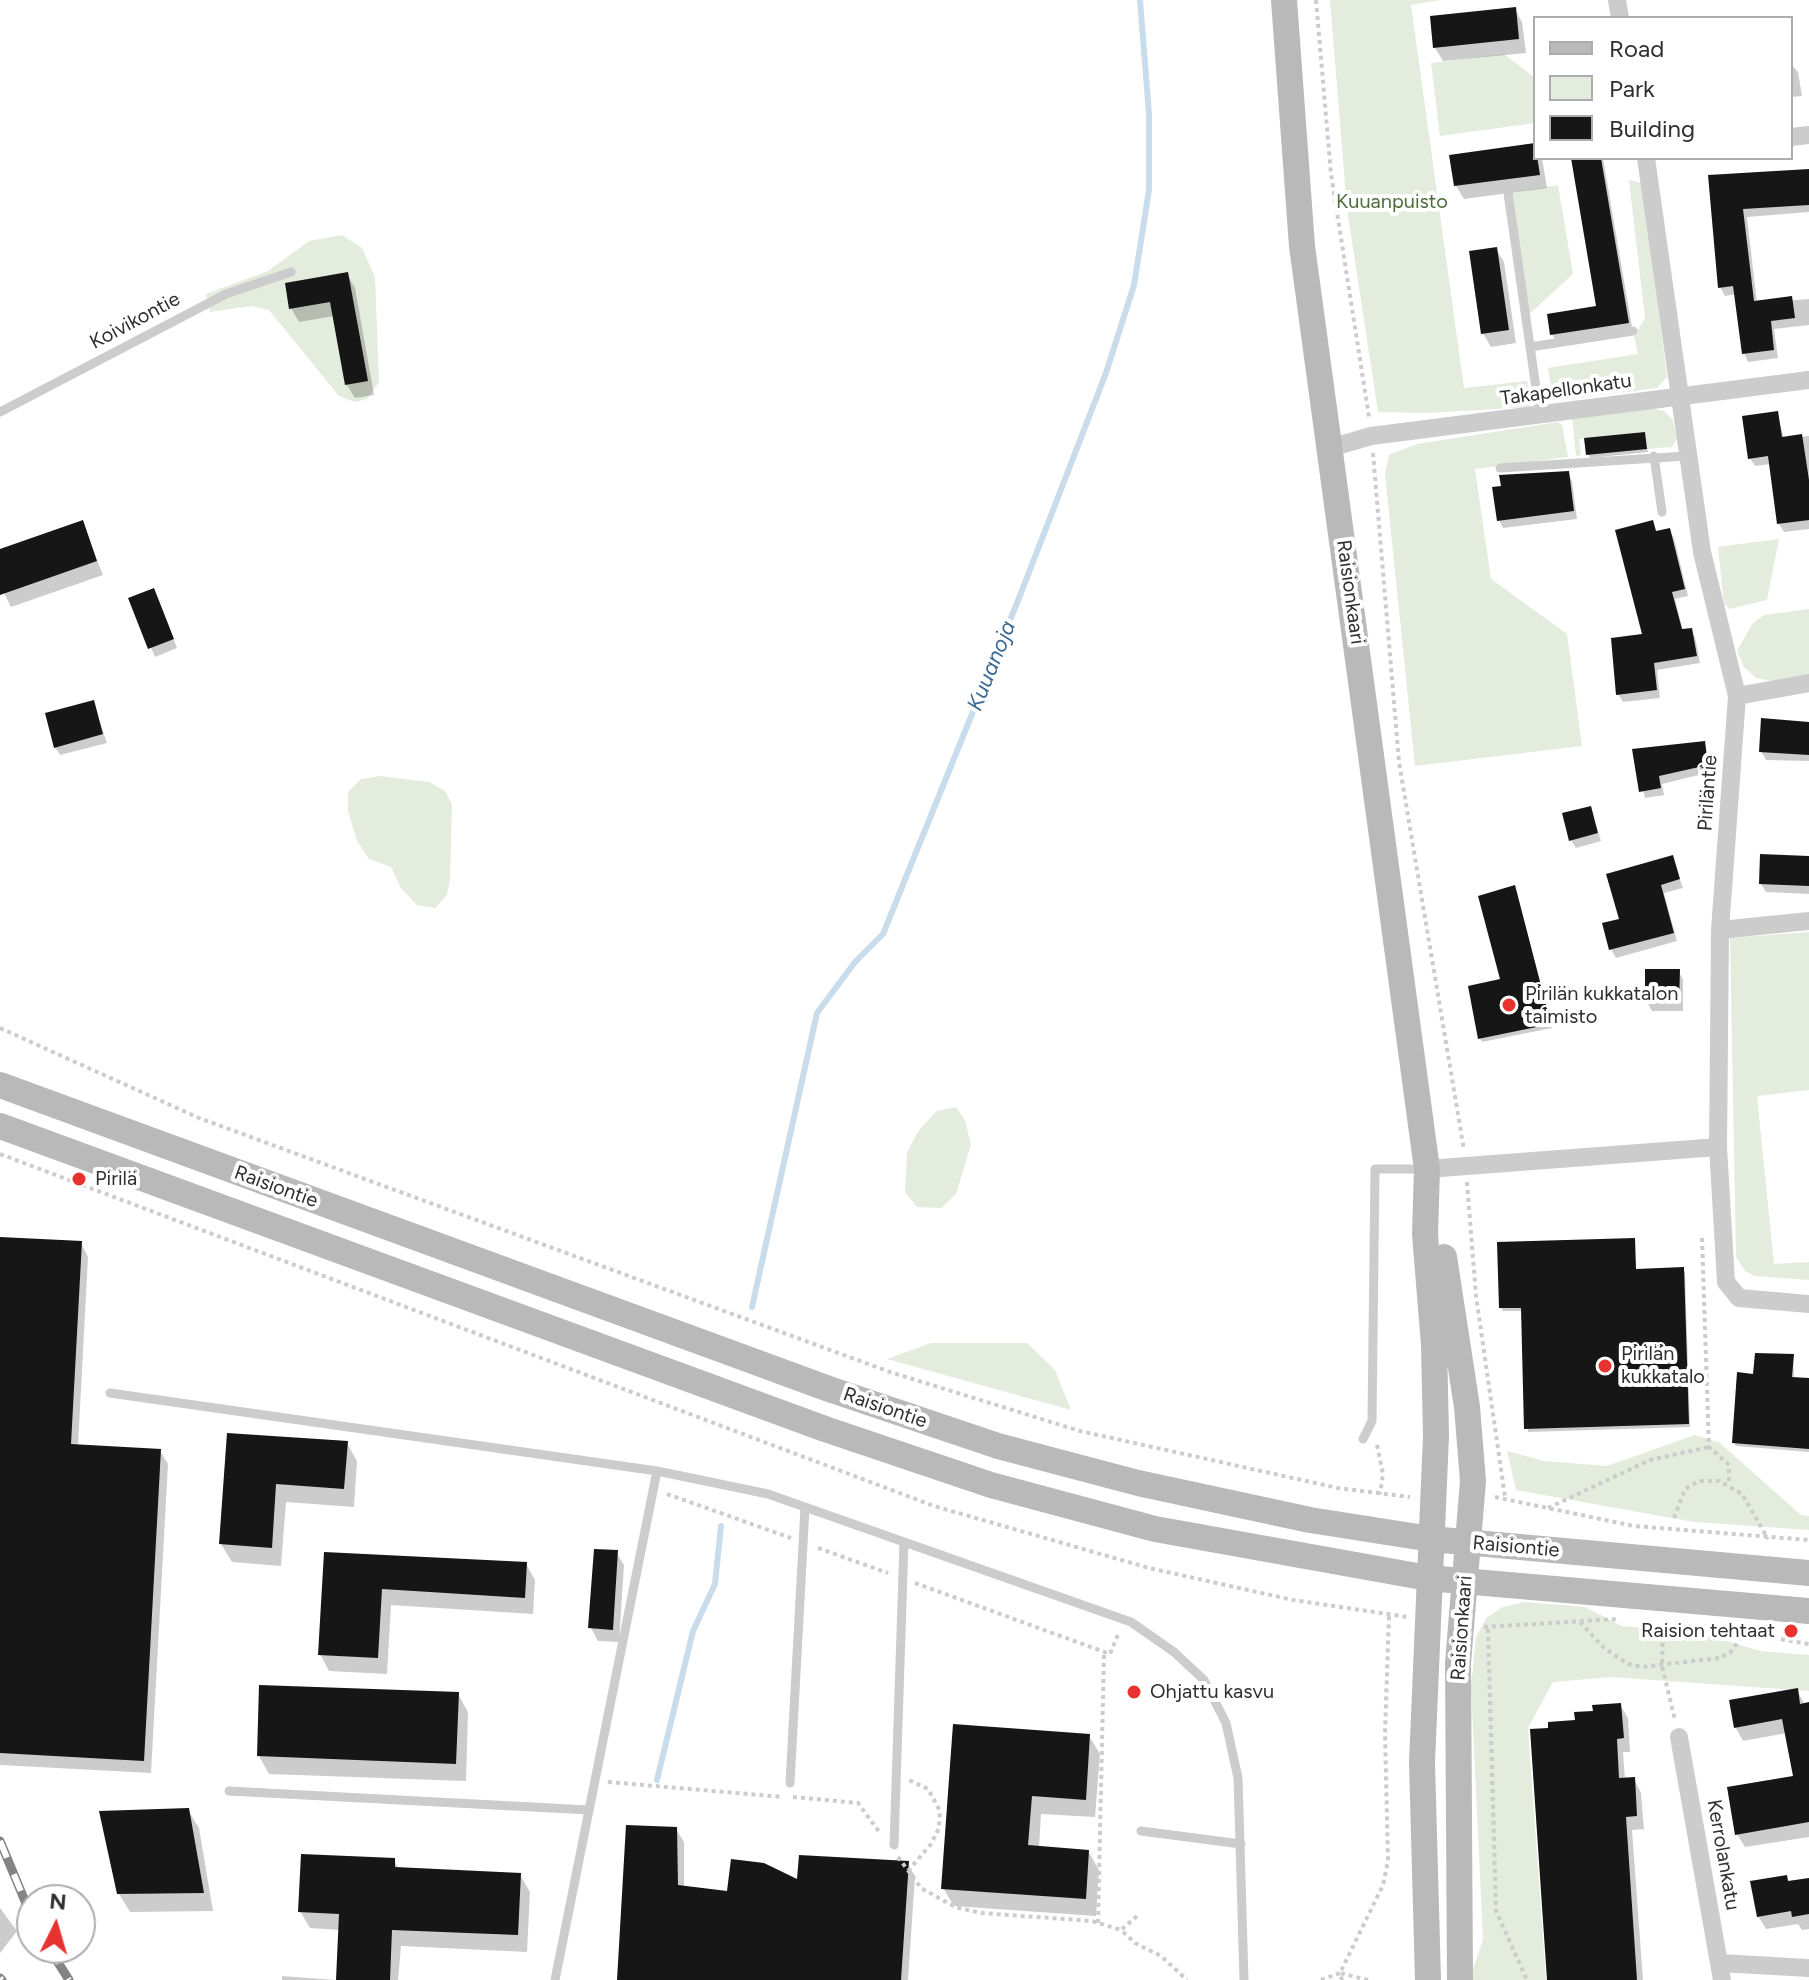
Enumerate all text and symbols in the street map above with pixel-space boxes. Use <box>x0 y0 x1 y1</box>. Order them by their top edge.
legend <box>1533 16 1793 160</box>
text: Road <box>1609 34 1664 63</box>
text: Park <box>1609 74 1655 103</box>
text: Building <box>1609 114 1695 143</box>
park label: Kuuanpuisto <box>1336 190 1448 214</box>
street label: Koivikontie <box>86 287 184 355</box>
street label: Takapellonkatu <box>1499 369 1633 411</box>
street label: Raisionkaari <box>1331 538 1369 646</box>
water label: Kuuanoja <box>962 617 1022 715</box>
street label: Piriläntie <box>1693 754 1723 832</box>
place label: Pirilän kukkatalon taimisto <box>1525 982 1678 1029</box>
marker: Pirilän kukkatalon taimisto <box>1500 996 1518 1014</box>
street label: Raisiontie <box>231 1161 321 1213</box>
place label: Pirilä <box>95 1167 137 1191</box>
marker: Pirilä <box>70 1170 88 1188</box>
place label: Pirilän kukkatalo <box>1621 1342 1705 1389</box>
marker: Pirilän kukkatalo <box>1596 1357 1614 1375</box>
street label: Raisiontie <box>840 1382 930 1434</box>
street label: Raisiontie <box>1472 1531 1560 1563</box>
street label: Raisionkaari <box>1446 1575 1478 1681</box>
place label: Raision tehtaat <box>1641 1619 1775 1643</box>
marker: Raision tehtaat <box>1782 1622 1800 1640</box>
place label: Ohjattu kasvu <box>1150 1680 1274 1704</box>
marker: Ohjattu kasvu <box>1125 1683 1143 1701</box>
street label: Kerrolankatu <box>1701 1798 1745 1912</box>
north arrow <box>16 1884 96 1964</box>
text: N <box>48 1887 68 1916</box>

